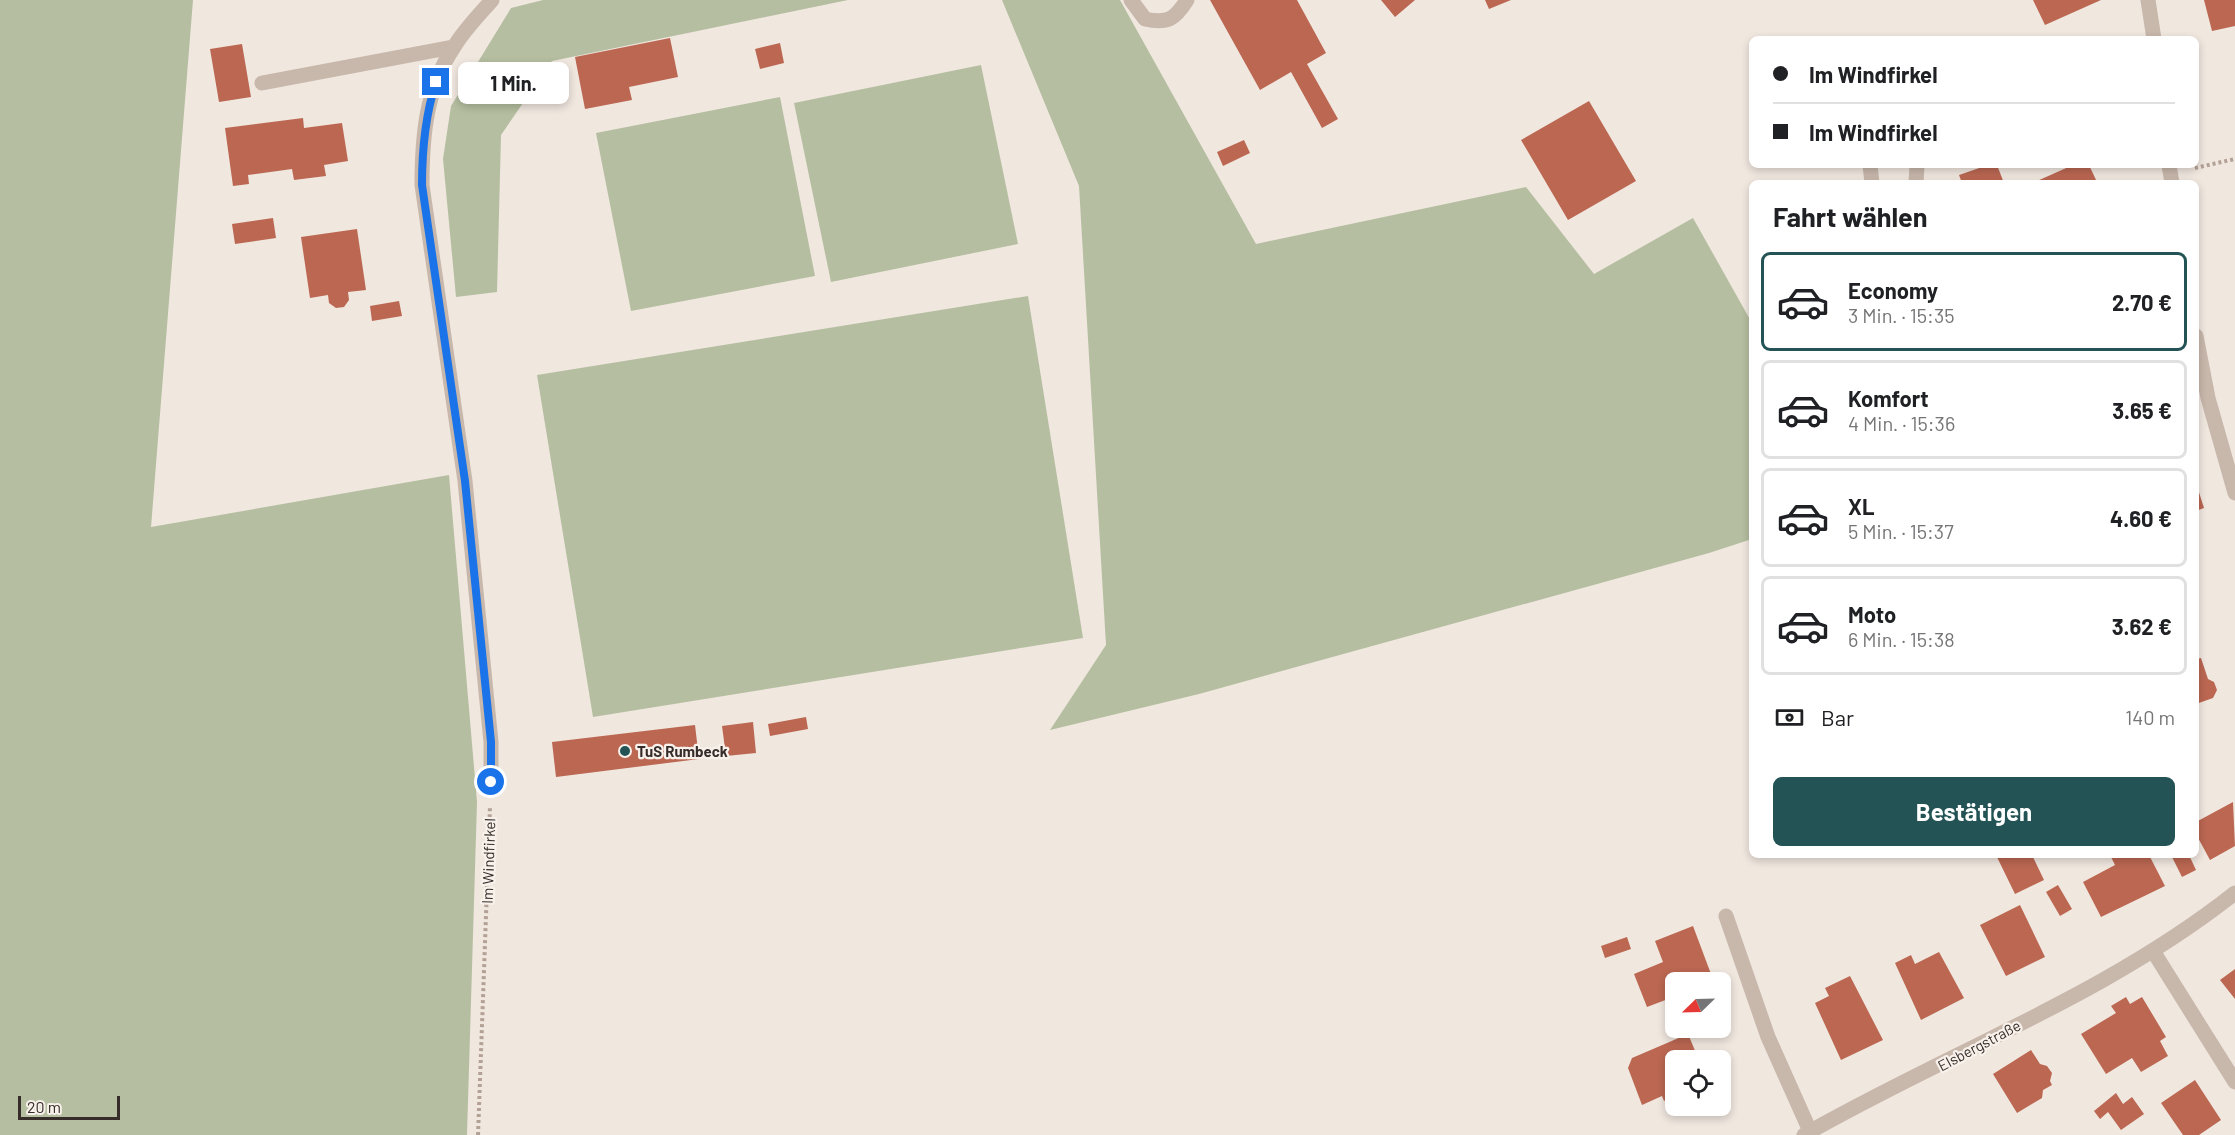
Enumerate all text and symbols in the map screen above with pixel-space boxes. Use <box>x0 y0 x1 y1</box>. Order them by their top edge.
callout: 1 Min. <box>457 61 568 103</box>
text: Im Windfirkel <box>1809 61 1938 87</box>
route end <box>422 68 449 95</box>
text: 1 Min. <box>490 71 537 95</box>
text: Im Windfirkel <box>1809 119 1938 145</box>
text: Fahrt wählen <box>1773 200 1928 232</box>
icon: car <box>1776 275 1830 329</box>
text: Economy <box>1848 277 1938 303</box>
text: 2.70 € <box>2112 289 2172 315</box>
text: 3 Min. · 15:35 <box>1848 303 1954 327</box>
icon: car <box>1776 383 1830 437</box>
text: Komfort <box>1848 385 1929 411</box>
text: 3.65 € <box>2112 397 2172 423</box>
text: 4 Min. · 15:36 <box>1848 411 1955 435</box>
icon: car <box>1776 491 1830 545</box>
text: XL <box>1848 493 1874 519</box>
text: 4.60 € <box>2110 505 2172 531</box>
text: 5 Min. · 15:37 <box>1848 519 1954 543</box>
icon: car <box>1776 599 1830 653</box>
text: Moto <box>1848 601 1896 627</box>
text: 3.62 € <box>2112 613 2172 639</box>
text: 6 Min. · 15:38 <box>1848 627 1955 651</box>
icon: cash <box>1773 701 1806 734</box>
text: Bar <box>1821 704 1854 730</box>
text: 140 m <box>2125 705 2175 729</box>
place label: TuS Rumbeck <box>637 742 728 760</box>
marker: TuS Rumbeck <box>618 744 632 758</box>
route start <box>477 768 504 795</box>
button: Bestätigen <box>1773 777 2175 846</box>
street label: Im Windfirkel <box>478 818 498 904</box>
north arrow <box>1665 972 1731 1038</box>
map controls <box>1665 972 1731 1116</box>
street label: Elsbergstraße <box>1935 1016 2023 1074</box>
button: locate <box>1665 1050 1731 1116</box>
scale bar <box>18 1093 120 1120</box>
text: 20 m <box>27 1097 61 1116</box>

